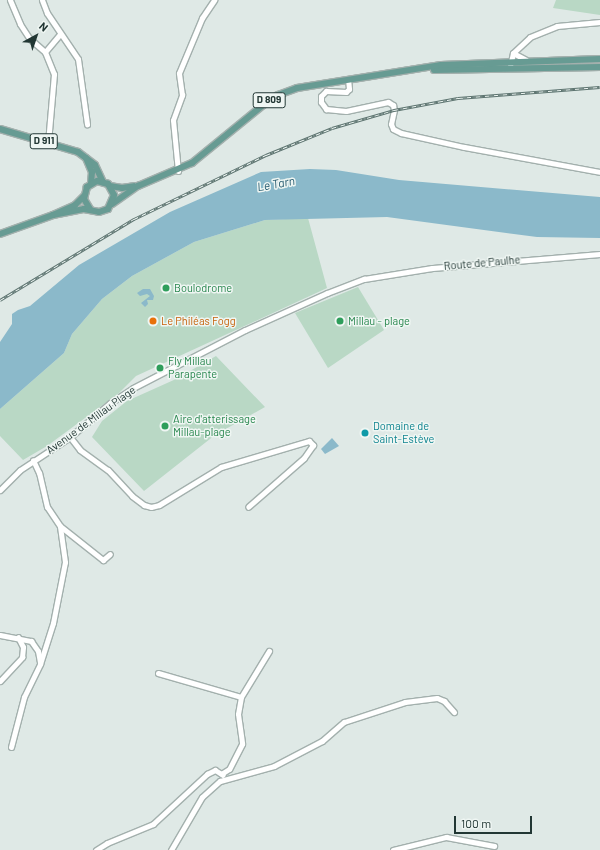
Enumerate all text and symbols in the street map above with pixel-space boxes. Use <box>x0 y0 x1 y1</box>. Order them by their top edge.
north arrow <box>16 16 56 56</box>
text: N <box>37 19 51 34</box>
road number: D 809 <box>252 92 286 108</box>
road number: D 911 <box>29 133 59 149</box>
water label: Le Tarn <box>256 174 296 194</box>
street label: Route de Paulhe <box>443 253 521 273</box>
place label: Boulodrome <box>174 281 232 295</box>
marker: Boulodrome <box>161 283 171 293</box>
place label: Le Philéas Fogg <box>161 314 236 328</box>
place label: Millau - plage <box>348 314 410 328</box>
marker: Le Philéas Fogg <box>148 316 158 326</box>
marker: Millau - plage <box>335 316 345 326</box>
place label: Fly Millau Parapente <box>168 355 217 381</box>
marker: Fly Millau Parapente <box>155 363 165 373</box>
street label: Avenue de Millau Plage <box>44 383 138 457</box>
place label: Aire d'atterissage Millau-plage <box>173 413 256 439</box>
place label: Domaine de Saint-Estève <box>373 420 434 446</box>
marker: Aire d'atterissage Millau-plage <box>160 421 170 431</box>
marker: Domaine de Saint-Estève <box>360 428 370 438</box>
scale bar <box>456 808 534 834</box>
text: 100 m <box>461 816 491 830</box>

